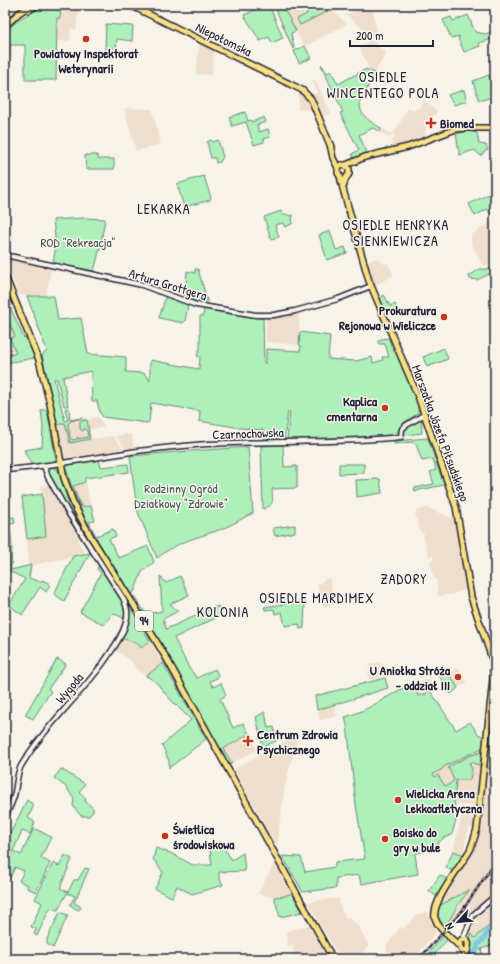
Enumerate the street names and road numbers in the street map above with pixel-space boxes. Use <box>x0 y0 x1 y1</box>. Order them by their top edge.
street label: Niepołomska <box>193 18 255 60</box>
street label: Artura Grottgera <box>127 264 209 304</box>
street label: Marszałka Józefa Piłsudskiego <box>408 362 474 504</box>
street label: Czarnochowska <box>212 423 284 443</box>
road number: 94 <box>135 611 153 631</box>
street label: Wygoda <box>51 669 87 707</box>

